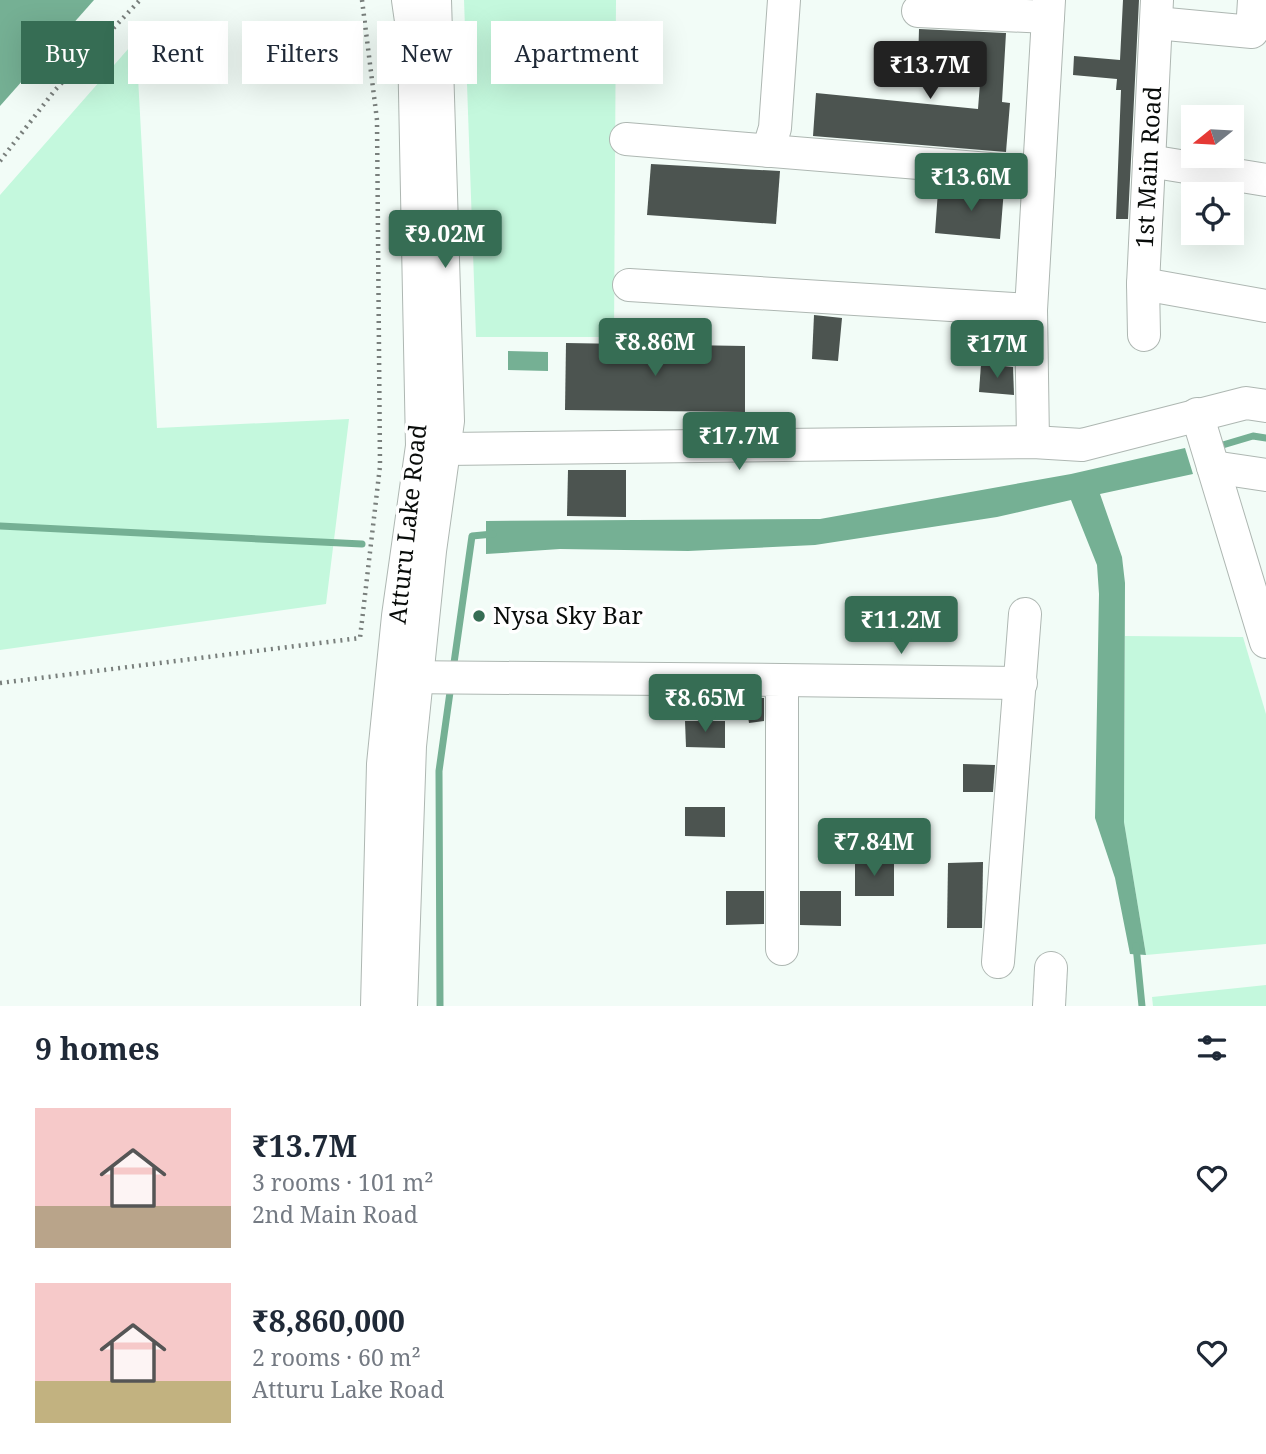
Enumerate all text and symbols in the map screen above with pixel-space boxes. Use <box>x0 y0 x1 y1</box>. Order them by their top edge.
chip: Buy <box>21 21 114 84</box>
chip: Rent <box>128 21 228 84</box>
chip: Filters <box>242 21 363 84</box>
chip: New <box>377 21 477 84</box>
chip: Apartment <box>491 21 663 84</box>
pin: ₹13.7M <box>873 42 987 101</box>
text: ₹13.7M <box>890 48 970 80</box>
street label: 1st Main Road <box>1127 85 1168 249</box>
north arrow <box>1181 105 1244 168</box>
map controls <box>1181 105 1244 245</box>
pin: ₹13.6M <box>914 154 1028 213</box>
text: ₹13.6M <box>931 160 1011 192</box>
button: locate <box>1181 182 1244 245</box>
pin: ₹9.02M <box>388 210 502 270</box>
text: ₹9.02M <box>405 217 485 249</box>
pin: ₹8.86M <box>598 318 712 378</box>
pin: ₹17M <box>956 320 1038 380</box>
text: ₹8.86M <box>615 325 695 357</box>
text: ₹17M <box>967 327 1027 359</box>
pin: ₹17.7M <box>682 412 796 472</box>
text: ₹17.7M <box>699 419 779 451</box>
street label: Atturu Lake Road <box>380 422 433 625</box>
pin: ₹11.2M <box>844 596 958 656</box>
place label: Nysa Sky Bar <box>493 598 643 631</box>
text: ₹11.2M <box>861 603 941 635</box>
marker: Nysa Sky Bar <box>471 608 487 624</box>
pin: ₹8.65M <box>648 674 762 734</box>
text: ₹8.65M <box>665 681 745 713</box>
pin: ₹7.84M <box>817 818 931 878</box>
text: ₹7.84M <box>834 825 914 857</box>
text: 9 homes <box>35 1028 159 1069</box>
icon: filters <box>1193 1029 1231 1067</box>
text: ₹13.7M <box>252 1125 357 1166</box>
icon: home <box>91 1136 175 1220</box>
icon: heart <box>1193 1159 1231 1197</box>
text: 3 rooms · 101 m² <box>252 1166 434 1198</box>
text: 2nd Main Road <box>252 1198 418 1230</box>
text: ₹8,860,000 <box>252 1300 405 1341</box>
icon: home <box>91 1311 175 1395</box>
icon: heart <box>1193 1334 1231 1372</box>
text: 2 rooms · 60 m² <box>252 1341 421 1373</box>
text: Atturu Lake Road <box>252 1373 444 1405</box>

